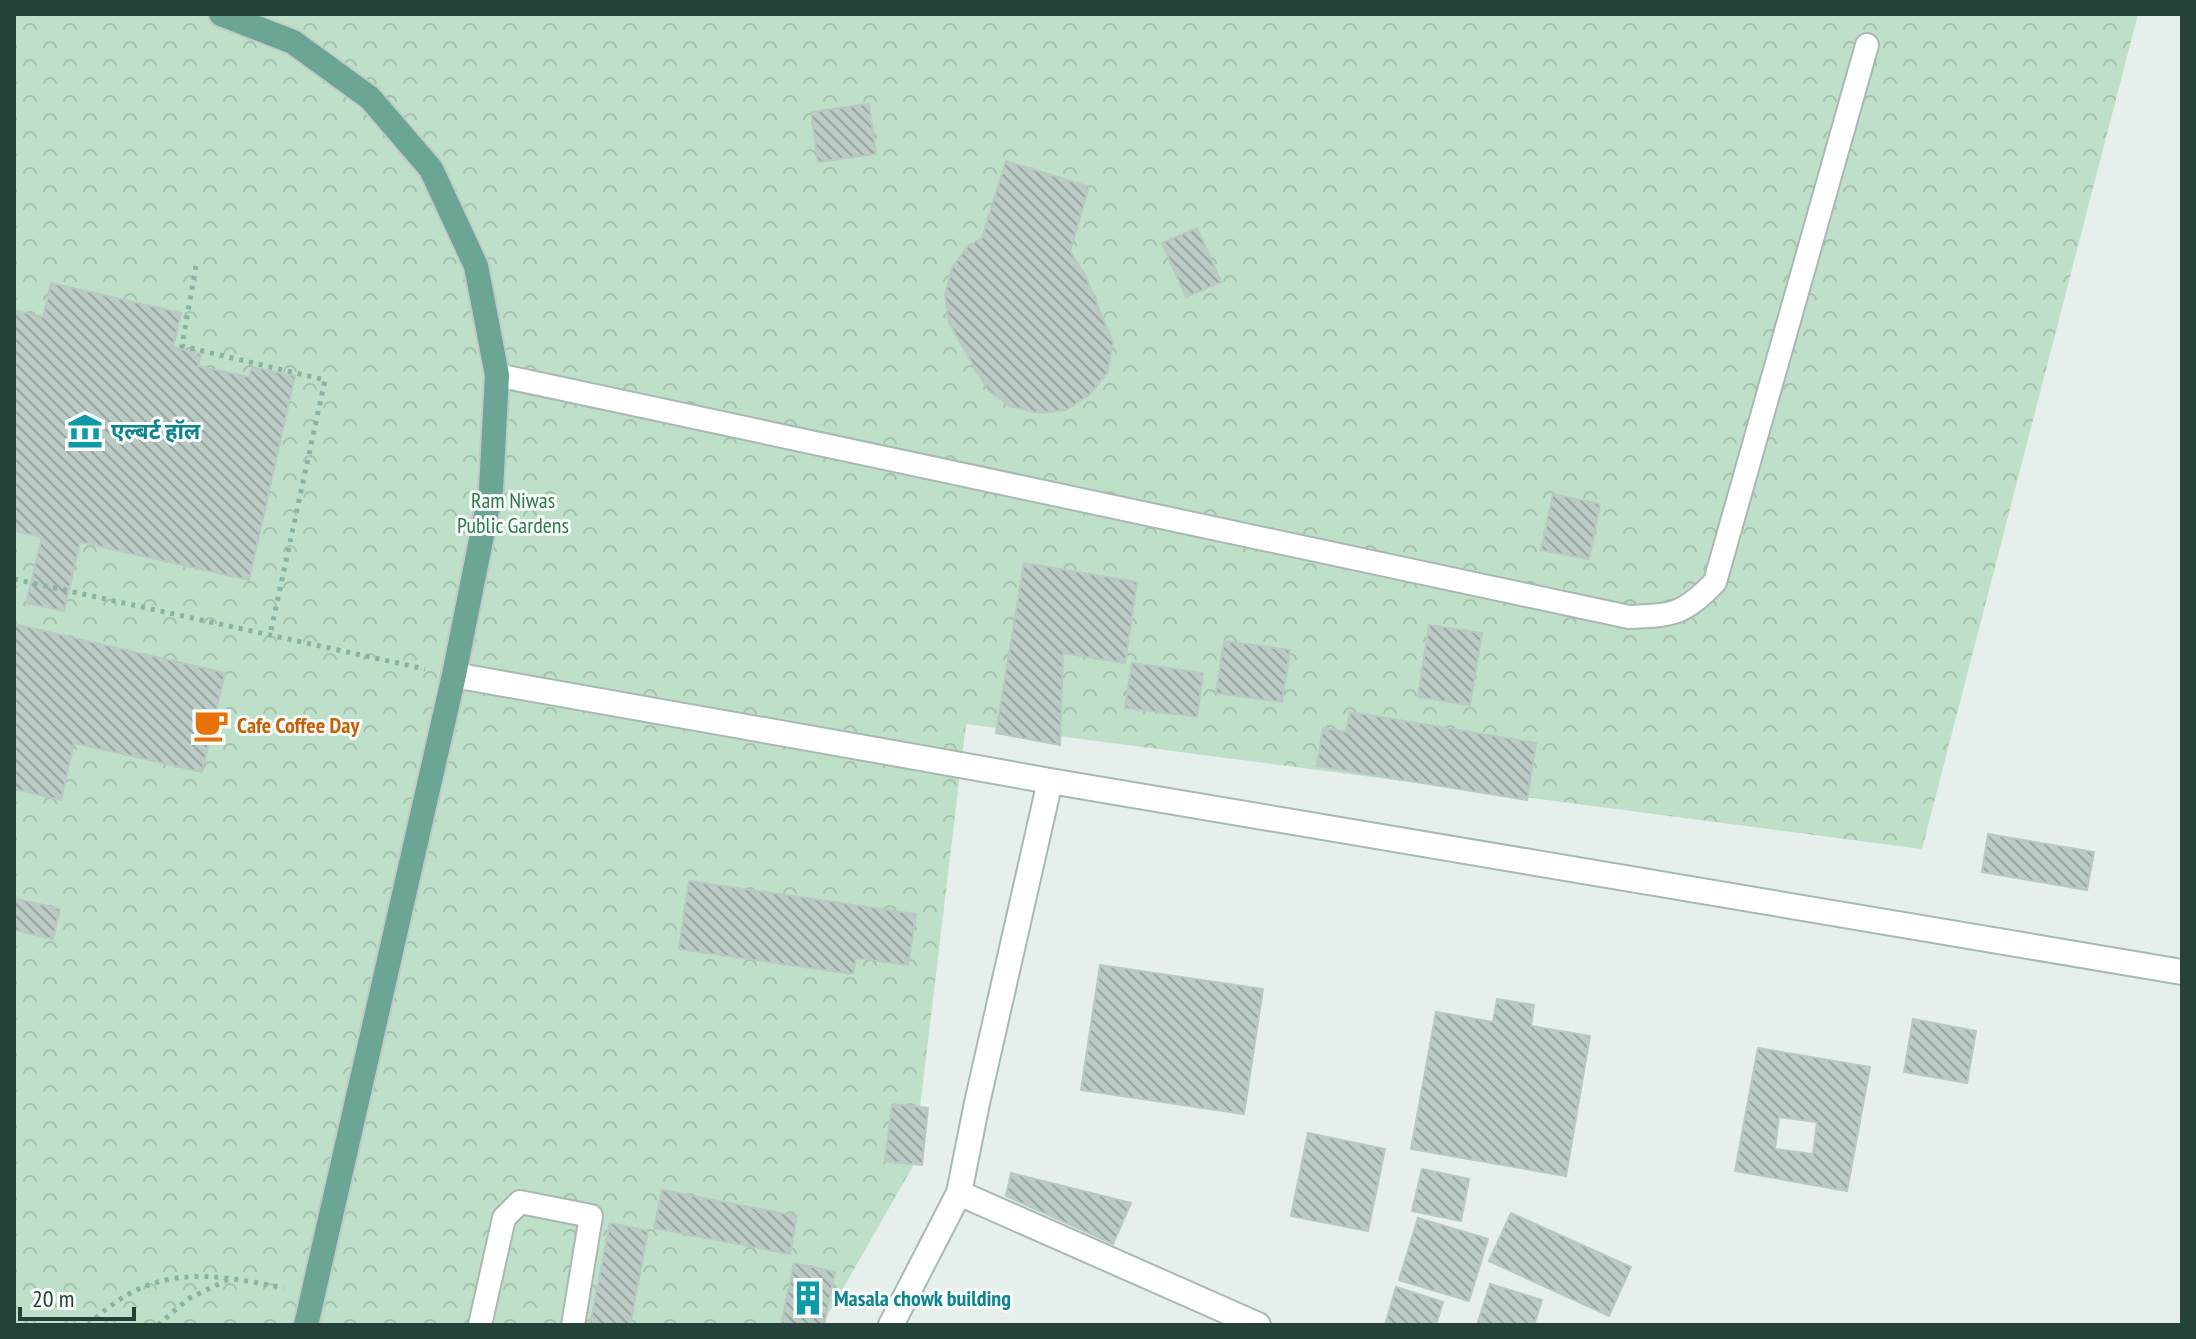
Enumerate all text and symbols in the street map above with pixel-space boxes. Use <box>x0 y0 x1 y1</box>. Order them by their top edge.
museum icon: एल्बर्ट हॉल <box>66 412 104 450</box>
place label: एल्बर्ट हॉल <box>111 417 201 445</box>
park label: Ram Niwas Public Gardens <box>457 486 569 539</box>
cafe icon: Cafe Coffee Day <box>192 706 230 744</box>
place label: Cafe Coffee Day <box>237 711 360 739</box>
scale bar <box>20 1271 134 1321</box>
building icon: Masala chowk building <box>789 1279 827 1317</box>
text: 20 m <box>32 1283 74 1314</box>
place label: Masala chowk building <box>834 1284 1011 1312</box>

